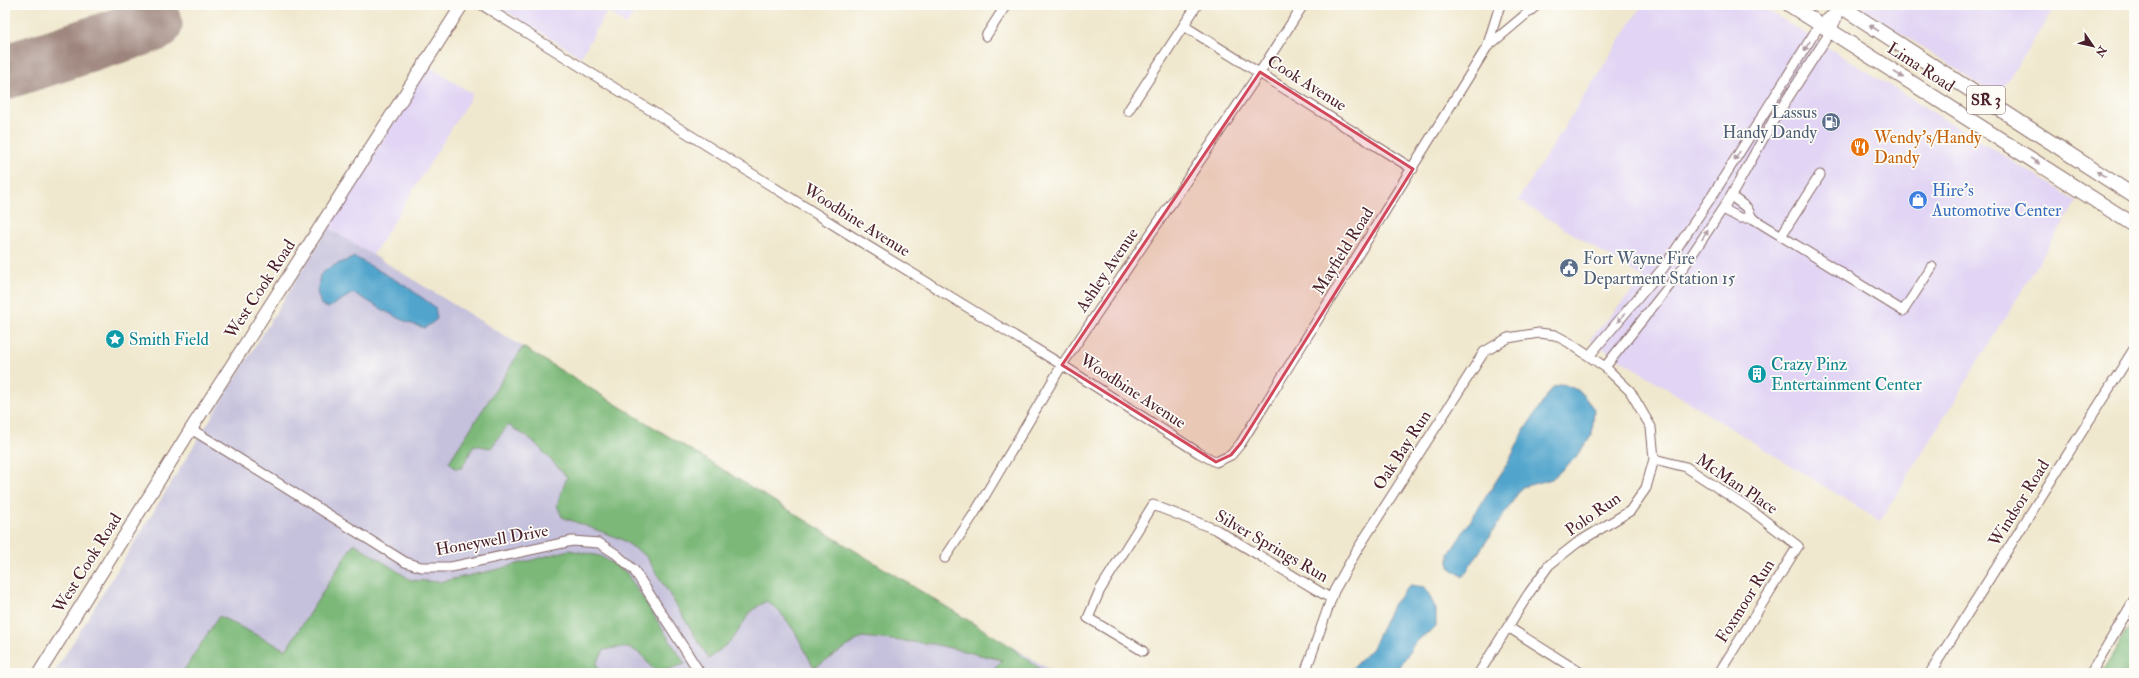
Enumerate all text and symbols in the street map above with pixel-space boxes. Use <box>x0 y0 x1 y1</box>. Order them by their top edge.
one-way arrow <box>1869 24 1880 32</box>
north arrow <box>2073 26 2113 66</box>
street label: Lima Road <box>1883 37 1959 97</box>
one-way arrow <box>1803 40 1810 51</box>
text: N <box>2092 43 2110 60</box>
street label: Cook Avenue <box>1263 50 1351 116</box>
one-way arrow <box>1894 71 1904 79</box>
road number: SR 3 <box>1967 86 2005 114</box>
place label: Lassus Handy Dandy <box>1723 102 1818 144</box>
fuel station icon: Lassus Handy Dandy <box>1820 111 1842 133</box>
place label: Wendy's/Handy Dandy <box>1873 127 1982 169</box>
restaurant icon: Wendy's/Handy Dandy <box>1849 136 1871 158</box>
one-way arrow <box>1734 150 1741 162</box>
one-way arrow <box>2029 158 2040 165</box>
one-way arrow <box>2095 171 2107 178</box>
street label: Woodbine Avenue <box>799 178 914 261</box>
place label: Hire's Automotive Center <box>1931 180 2062 221</box>
shop icon: Hire's Automotive Center <box>1907 189 1929 211</box>
street label: Mayfield Road <box>1308 203 1379 299</box>
street label: Ashley Avenue <box>1071 224 1144 318</box>
one-way arrow <box>1701 230 1709 241</box>
street label: West Cook Road <box>220 235 300 343</box>
place label: Fort Wayne Fire Department Station 15 <box>1583 248 1736 290</box>
public building icon: Fort Wayne Fire Department Station 15 <box>1558 257 1580 279</box>
one-way arrow <box>1616 312 1625 323</box>
place icon: Smith Field <box>104 328 126 350</box>
place label: Smith Field <box>129 329 209 350</box>
street label: Woodbine Avenue <box>1075 348 1190 433</box>
place label: Crazy Pinz Entertainment Center <box>1771 354 1922 395</box>
building icon: Crazy Pinz Entertainment Center <box>1746 363 1768 385</box>
street label: Oak Bay Run <box>1368 406 1437 494</box>
street label: McMan Place <box>1692 449 1782 519</box>
street label: Windsor Road <box>1984 455 2054 551</box>
street label: Polo Run <box>1561 487 1625 541</box>
street label: Silver Springs Run <box>1211 505 1333 588</box>
street label: West Cook Road <box>47 509 126 618</box>
street label: Honeywell Drive <box>434 520 550 561</box>
street label: Foxmoor Run <box>1711 555 1779 647</box>

